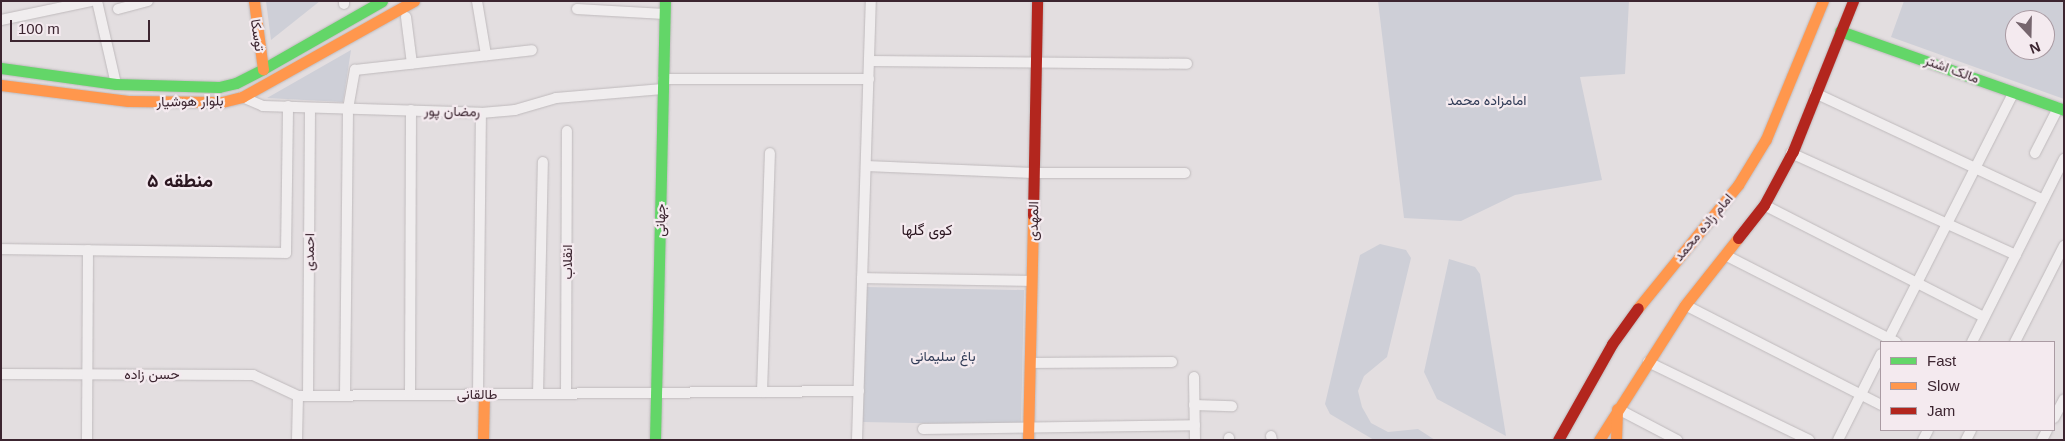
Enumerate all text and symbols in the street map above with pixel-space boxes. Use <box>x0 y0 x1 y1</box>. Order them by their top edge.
scale bar <box>12 10 152 42</box>
north arrow <box>2005 10 2055 60</box>
street label: توسکا <box>247 18 269 52</box>
text: 100 m <box>18 20 60 37</box>
text: N <box>2027 39 2043 57</box>
street label: مالک اشتر <box>1922 51 1982 87</box>
street label: بلوار هوشیار <box>156 92 224 110</box>
park label: امامزاده محمد <box>1447 92 1527 108</box>
street label: رمضان پور <box>424 102 480 120</box>
district label: منطقه ۵ <box>147 170 213 192</box>
street label: امام زاده محمد <box>1670 190 1736 264</box>
street label: المهدی <box>1024 201 1042 241</box>
street label: جهانی <box>651 203 669 237</box>
district label: کوی گلها <box>902 221 952 239</box>
street label: احمدی <box>300 233 318 271</box>
street label: انقلاب <box>559 245 575 279</box>
legend <box>1880 341 2055 431</box>
park label: باغ سلیمانی <box>910 348 976 364</box>
text: Fast <box>1927 352 1956 369</box>
street label: حسن زاده <box>124 366 180 382</box>
text: Slow <box>1927 377 1960 394</box>
street label: طالقانی <box>457 386 497 402</box>
text: Jam <box>1927 402 1955 419</box>

